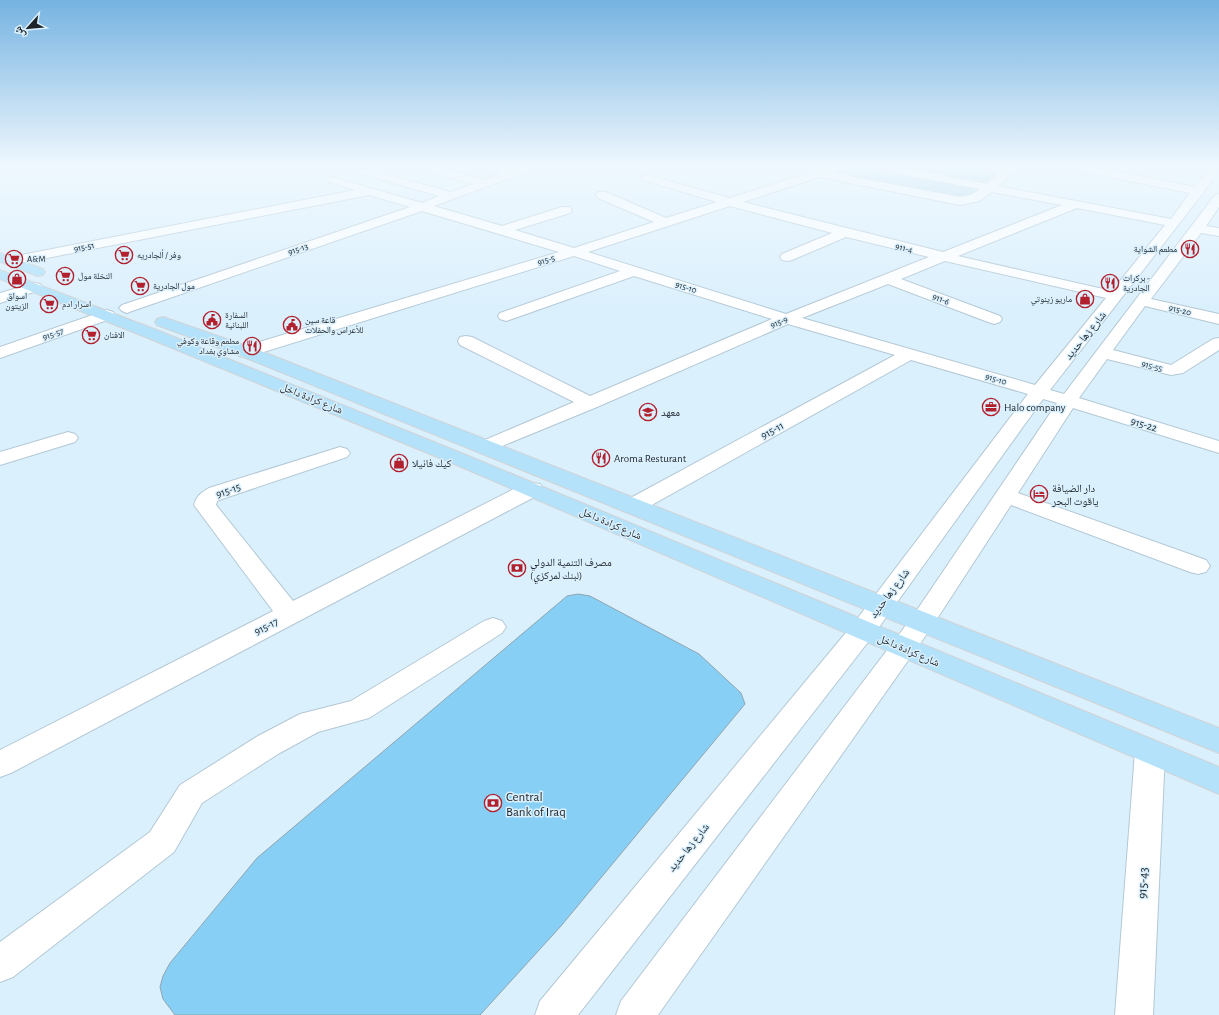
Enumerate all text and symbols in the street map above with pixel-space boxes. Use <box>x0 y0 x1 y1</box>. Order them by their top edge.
north arrow <box>8 8 48 48</box>
text: ش <box>12 23 29 40</box>
restaurant icon: مطعم الشواية <box>1180 239 1200 259</box>
street label: 915-51 <box>73 241 95 254</box>
street label: 915-13 <box>287 242 310 257</box>
street label: 911-4 <box>894 242 914 255</box>
supermarket icon: وفر / ألجادريه <box>114 245 134 265</box>
place label: مطعم الشواية <box>1134 245 1177 255</box>
supermarket icon: A&M <box>4 249 24 269</box>
place label: وفر / ألجادريه <box>137 249 181 260</box>
street label: 915-5 <box>536 254 556 267</box>
place label: A&M <box>27 255 46 264</box>
supermarket icon: النخلة مول <box>55 266 75 286</box>
shop icon: اسواق الزيتون <box>7 269 27 289</box>
place label: النخلة مول <box>78 272 112 281</box>
restaurant icon: بركرات - الجادرية <box>1100 273 1120 293</box>
place label: بركرات - الجادرية <box>1123 274 1150 293</box>
supermarket icon: مول الجادرية <box>130 276 150 296</box>
street label: 915-10 <box>674 280 698 295</box>
place label: مول الجادرية <box>153 282 195 291</box>
shop icon: ماريو زينوتي <box>1075 289 1095 309</box>
place label: اسواق الزيتون <box>5 292 29 311</box>
street label: 911-6 <box>931 292 951 307</box>
supermarket icon: اسرار ادم <box>39 294 59 314</box>
place label: ماريو زينوتي <box>1031 295 1072 306</box>
place label: اسرار ادم <box>62 300 91 311</box>
street label: 915-20 <box>1168 304 1192 317</box>
street label: شارع زها حديد <box>1063 309 1109 362</box>
public building icon: السفارة اللبنانية <box>202 310 222 330</box>
place label: السفارة اللبنانية <box>225 311 249 330</box>
public building icon: قاعة سين للأعراس والحفلات <box>282 315 302 335</box>
street label: 915-9 <box>769 315 789 330</box>
place label: قاعة سين للأعراس والحفلات <box>305 316 364 335</box>
supermarket icon: الافنان <box>81 325 101 345</box>
street label: 915-57 <box>42 327 65 342</box>
place label: الافنان <box>104 331 125 340</box>
restaurant icon: مطعم وقاعة وكوفي مشاوي بغداد <box>242 336 262 356</box>
place label: مطعم وقاعة وكوفي مشاوي بغداد <box>177 337 239 358</box>
street label: 915-55 <box>1140 360 1164 373</box>
street label: 915-10 <box>984 372 1008 387</box>
street label: شارع كرادة داخل <box>279 381 344 417</box>
office icon: Halo company <box>981 397 1001 417</box>
school or university icon: معهد <box>638 402 658 422</box>
place label: Halo company <box>1004 402 1066 413</box>
place label: معهد <box>661 407 680 418</box>
street label: 915-22 <box>1129 415 1158 434</box>
street label: 915-11 <box>759 420 786 441</box>
restaurant icon: Aroma Resturant <box>591 448 611 468</box>
shop icon: كيك فانيلا <box>389 453 409 473</box>
place label: Aroma Resturant <box>614 453 687 464</box>
place label: كيك فانيلا <box>412 458 452 469</box>
street label: 915-15 <box>214 481 242 500</box>
place label: دار الضيافة ياقوت البحر <box>1051 483 1099 507</box>
hotel icon: دار الضيافة ياقوت البحر <box>1029 484 1049 504</box>
street label: شارع كرادة داخل <box>578 506 643 542</box>
place label: مصرف التنمية الدولي (لبنك لمركزي) <box>530 557 612 584</box>
bank icon: مصرف التنمية الدولي (لبنك لمركزي) <box>507 558 527 578</box>
street label: شارع زها حديد <box>867 567 912 621</box>
street label: 915-17 <box>252 616 280 637</box>
street label: شارع كرادة داخل <box>876 633 941 669</box>
place label: Central Bank of Iraq <box>506 791 566 819</box>
bank icon: Central Bank of Iraq <box>483 793 503 813</box>
street label: شارع زها حديد <box>666 821 712 874</box>
street label: 915-43 <box>1136 867 1151 899</box>

